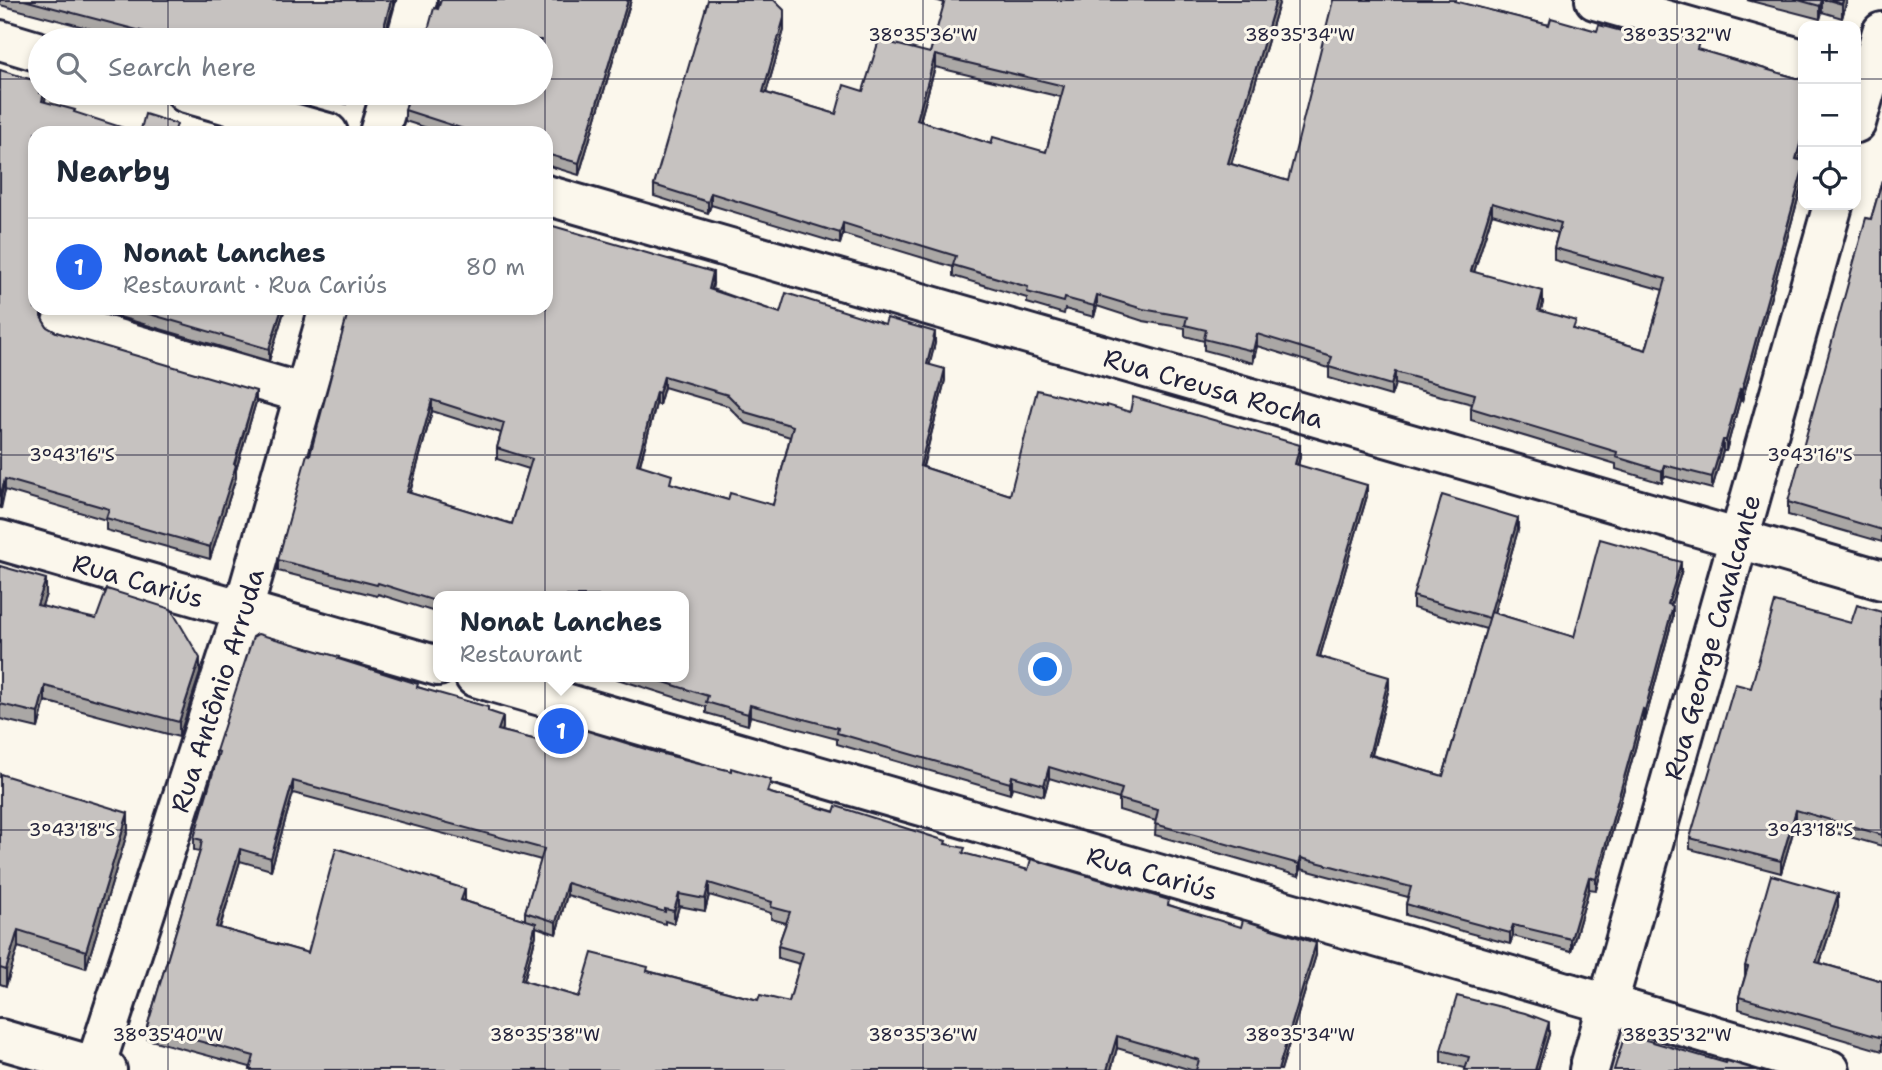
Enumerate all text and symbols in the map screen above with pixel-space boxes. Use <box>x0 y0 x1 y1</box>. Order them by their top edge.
map controls <box>1798 21 1861 210</box>
button: + <box>1798 21 1861 84</box>
text: 38°35'36"W <box>868 23 978 47</box>
text: 38°35'34"W <box>1245 23 1355 47</box>
text: 38°35'32"W <box>1622 23 1732 47</box>
search box <box>28 28 553 105</box>
icon: search <box>52 48 90 86</box>
text: Search here <box>108 49 257 84</box>
button: − <box>1798 84 1861 147</box>
button: locate <box>1798 147 1861 210</box>
text: Nearby <box>56 151 171 192</box>
text: Nonat Lanches <box>123 235 326 270</box>
text: 1 <box>74 252 84 282</box>
text: 80 m <box>466 252 525 282</box>
text: Restaurant · Rua Cariús <box>123 270 387 300</box>
street label: Rua Creusa Rocha <box>1100 339 1328 436</box>
text: 3°43'16"S <box>29 443 115 467</box>
text: 3°43'16"S <box>1767 443 1853 467</box>
street label: Rua George Cavalcante <box>1654 490 1768 784</box>
street label: Rua Cariús <box>69 544 208 615</box>
street label: Rua Antônio Arruda <box>161 564 271 817</box>
popup <box>433 591 689 682</box>
text: Nonat Lanches <box>460 604 662 639</box>
text: Restaurant <box>460 639 583 669</box>
your location <box>1028 652 1062 686</box>
pin: 1 <box>538 705 584 757</box>
text: 3°43'18"S <box>29 818 115 842</box>
text: 3°43'18"S <box>1767 818 1853 842</box>
street label: Rua Cariús <box>1083 837 1222 908</box>
text: 38°35'40"W <box>113 1023 223 1047</box>
text: 38°35'38"W <box>490 1023 600 1047</box>
text: 38°35'36"W <box>868 1023 978 1047</box>
text: 38°35'34"W <box>1245 1023 1355 1047</box>
text: 38°35'32"W <box>1622 1023 1732 1047</box>

